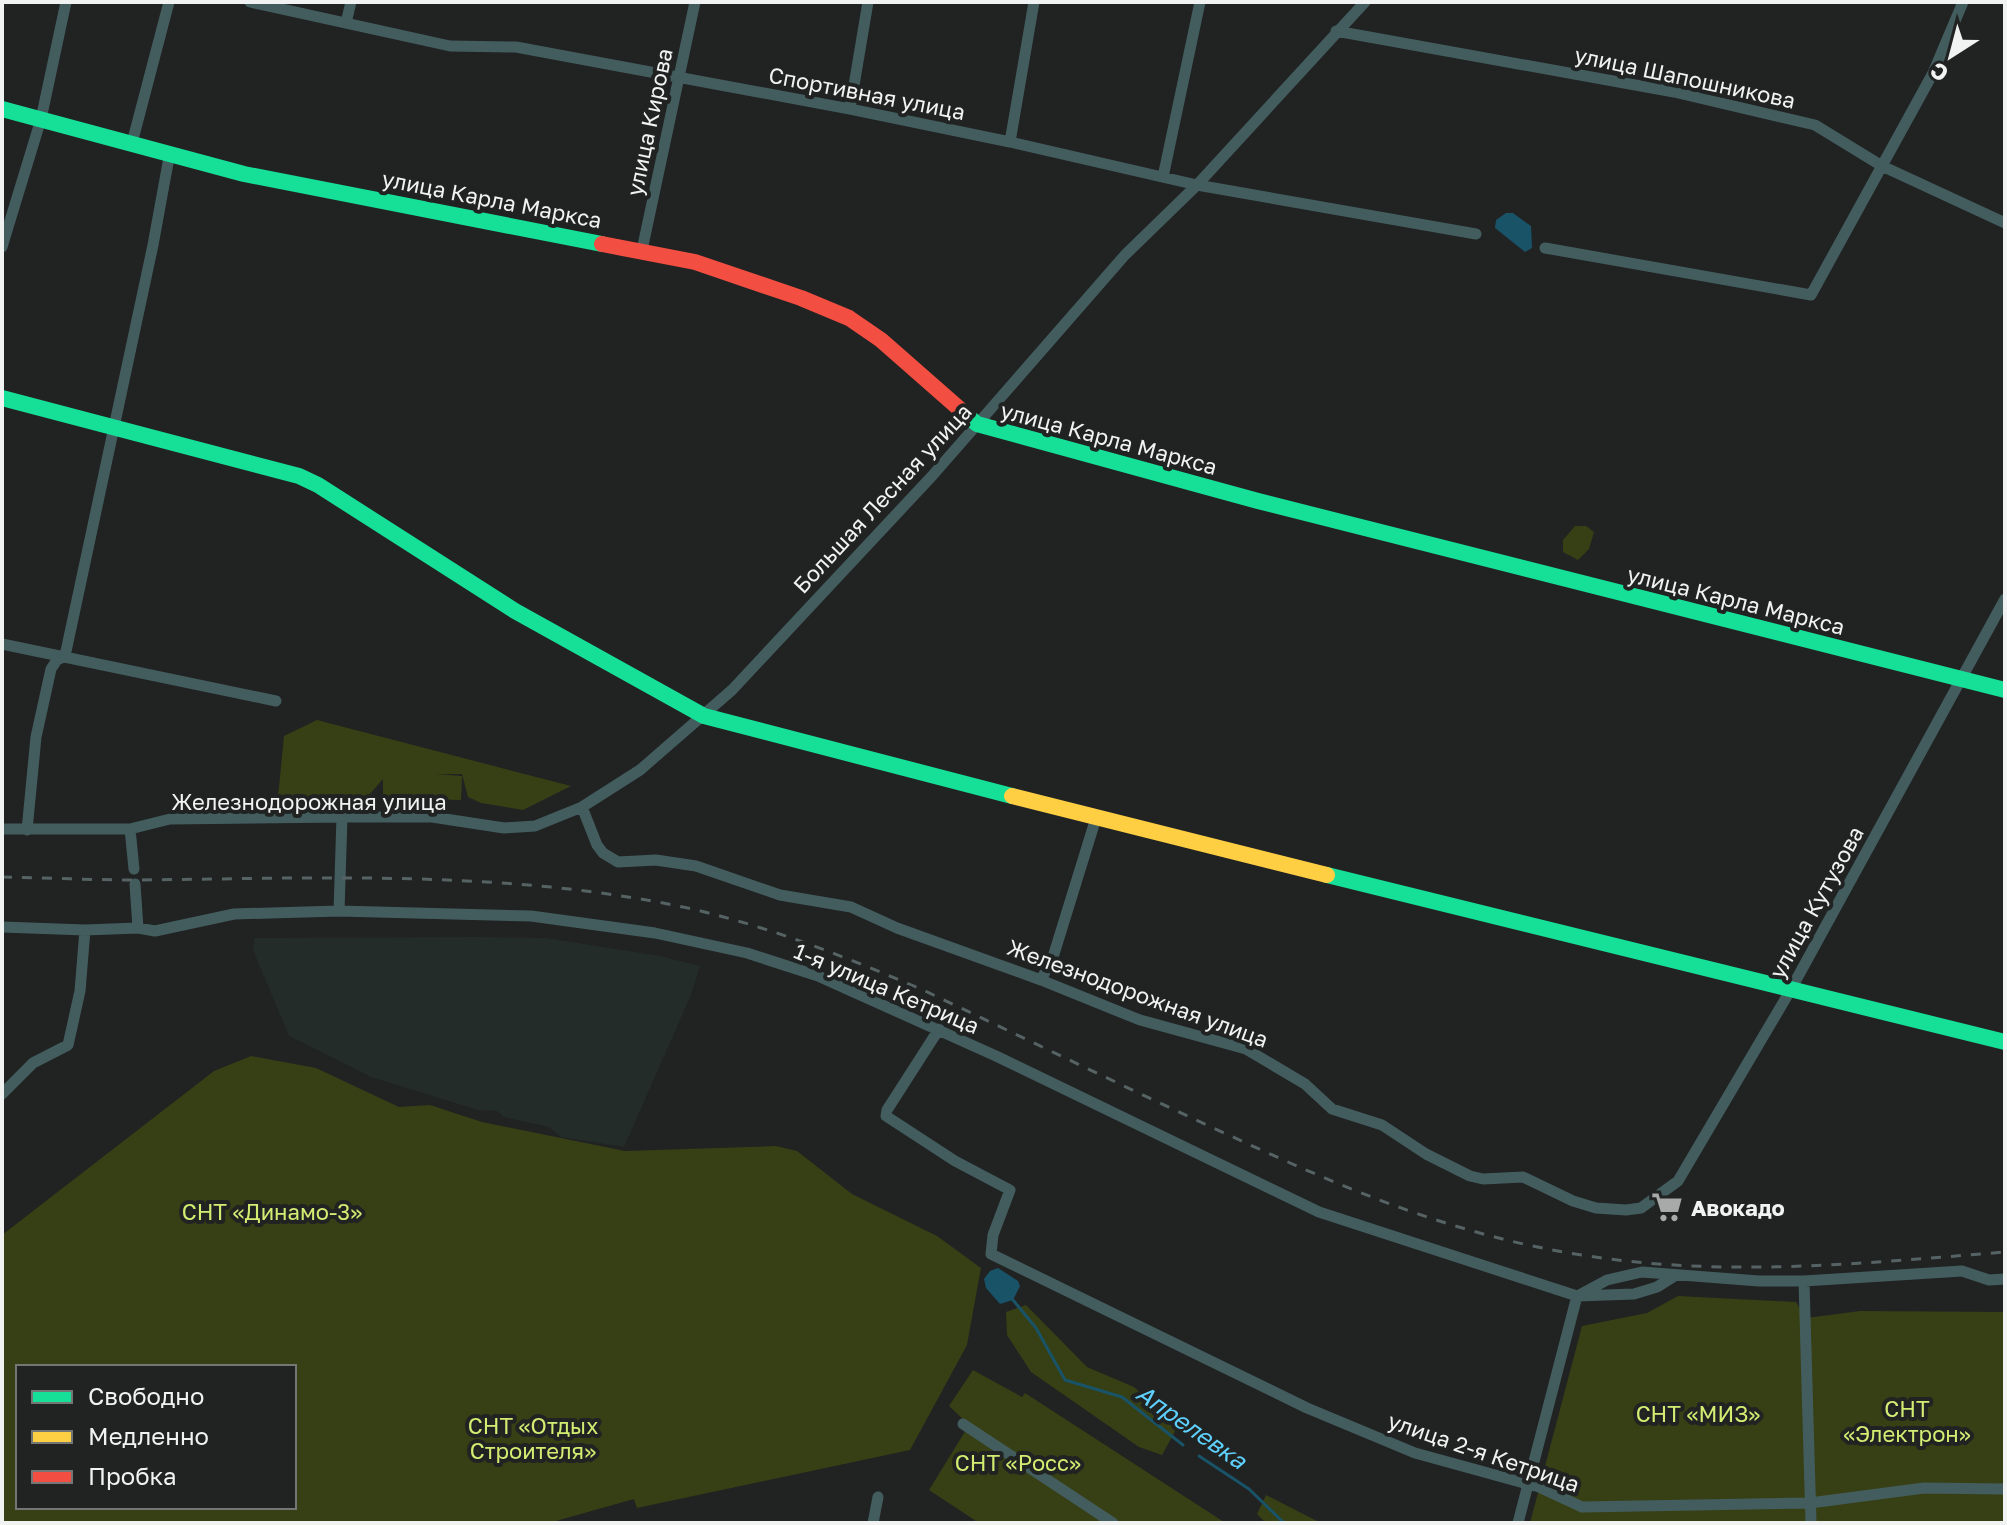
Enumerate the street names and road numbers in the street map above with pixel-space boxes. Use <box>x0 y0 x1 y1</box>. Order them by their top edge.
street label: улица Шапошникова <box>1572 40 1798 114</box>
street label: улица Кирова <box>620 46 678 198</box>
street label: Спортивная улица <box>766 61 968 125</box>
street label: улица Карла Маркса <box>380 164 604 234</box>
street label: улица Карла Маркса <box>998 396 1220 480</box>
street label: Большая Лесная улица <box>787 398 977 598</box>
street label: улица Карла Маркса <box>1624 560 1848 640</box>
street label: Железнодорожная улица <box>171 788 447 815</box>
street label: улица Кутузова <box>1763 821 1869 983</box>
street label: Железнодорожная улица <box>1004 933 1272 1053</box>
street label: 1-я улица Кетрица <box>790 937 984 1039</box>
street label: улица 2-я Кетрица <box>1385 1407 1583 1497</box>

